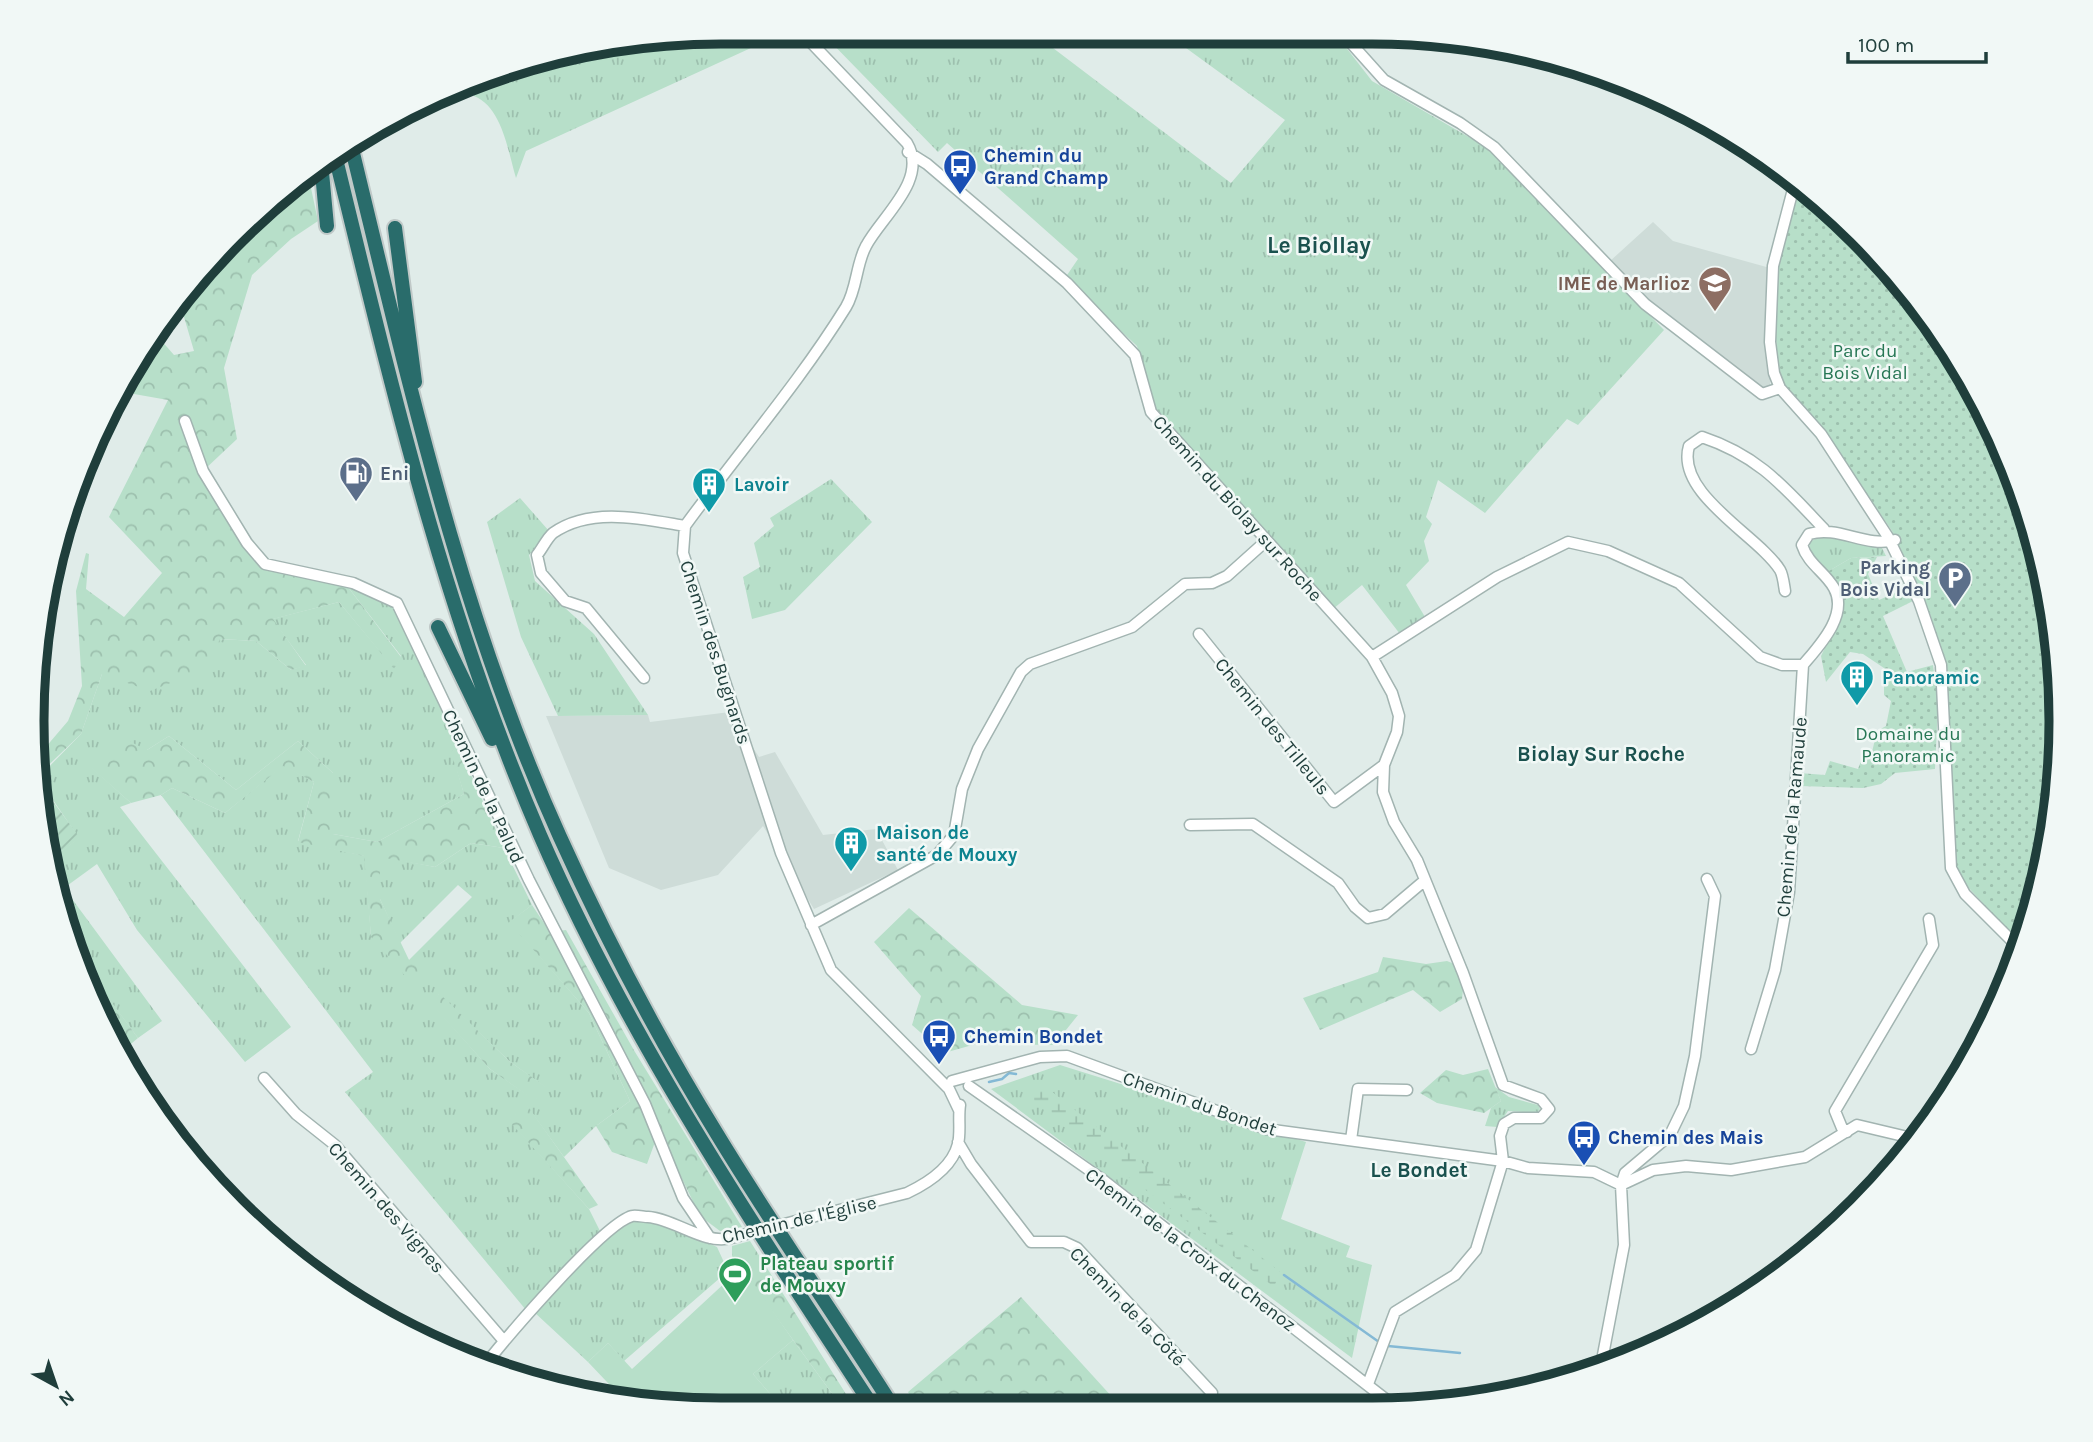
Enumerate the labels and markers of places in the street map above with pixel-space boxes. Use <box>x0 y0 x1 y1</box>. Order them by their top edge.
place label: Chemin du Grand Champ <box>984 145 1108 189</box>
bus stop icon: Chemin du Grand Champ <box>941 147 979 196</box>
school or university icon: IME de Marlioz <box>1696 264 1734 313</box>
place label: IME de Marlioz <box>1558 273 1690 295</box>
fuel station icon: Eni <box>337 454 375 503</box>
place label: Eni <box>380 463 409 485</box>
building icon: Lavoir <box>690 465 728 514</box>
place label: Lavoir <box>734 474 789 496</box>
place label: Parking Bois Vidal <box>1840 557 1930 601</box>
parking icon: Parking Bois Vidal <box>1936 559 1974 608</box>
building icon: Panoramic <box>1838 658 1876 707</box>
place label: Panoramic <box>1882 667 1980 689</box>
place label: Maison de santé de Mouxy <box>876 822 1018 866</box>
building icon: Maison de santé de Mouxy <box>832 824 870 873</box>
bus stop icon: Chemin Bondet <box>920 1017 958 1066</box>
place label: Chemin Bondet <box>964 1026 1103 1048</box>
bus stop icon: Chemin des Mais <box>1565 1118 1603 1167</box>
place label: Chemin des Mais <box>1608 1127 1763 1149</box>
place label: Plateau sportif de Mouxy <box>760 1253 895 1297</box>
sports icon: Plateau sportif de Mouxy <box>716 1255 754 1304</box>

